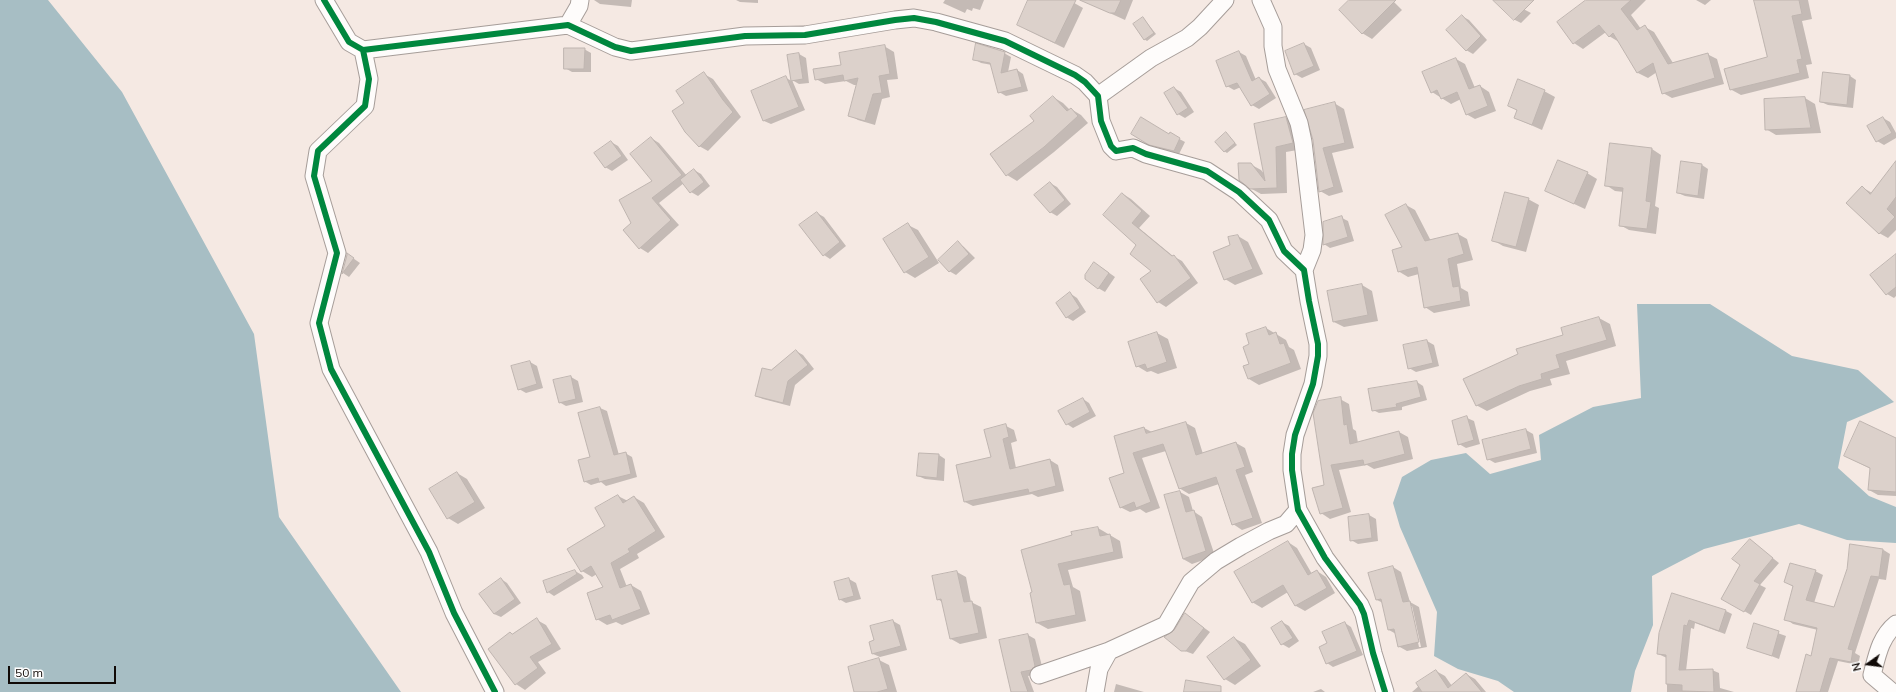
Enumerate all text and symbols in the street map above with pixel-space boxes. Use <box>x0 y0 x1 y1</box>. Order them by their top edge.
north arrow <box>1848 644 1888 684</box>
scale bar <box>10 658 118 684</box>
text: N <box>1849 661 1864 673</box>
text: 50 m <box>15 665 43 680</box>

